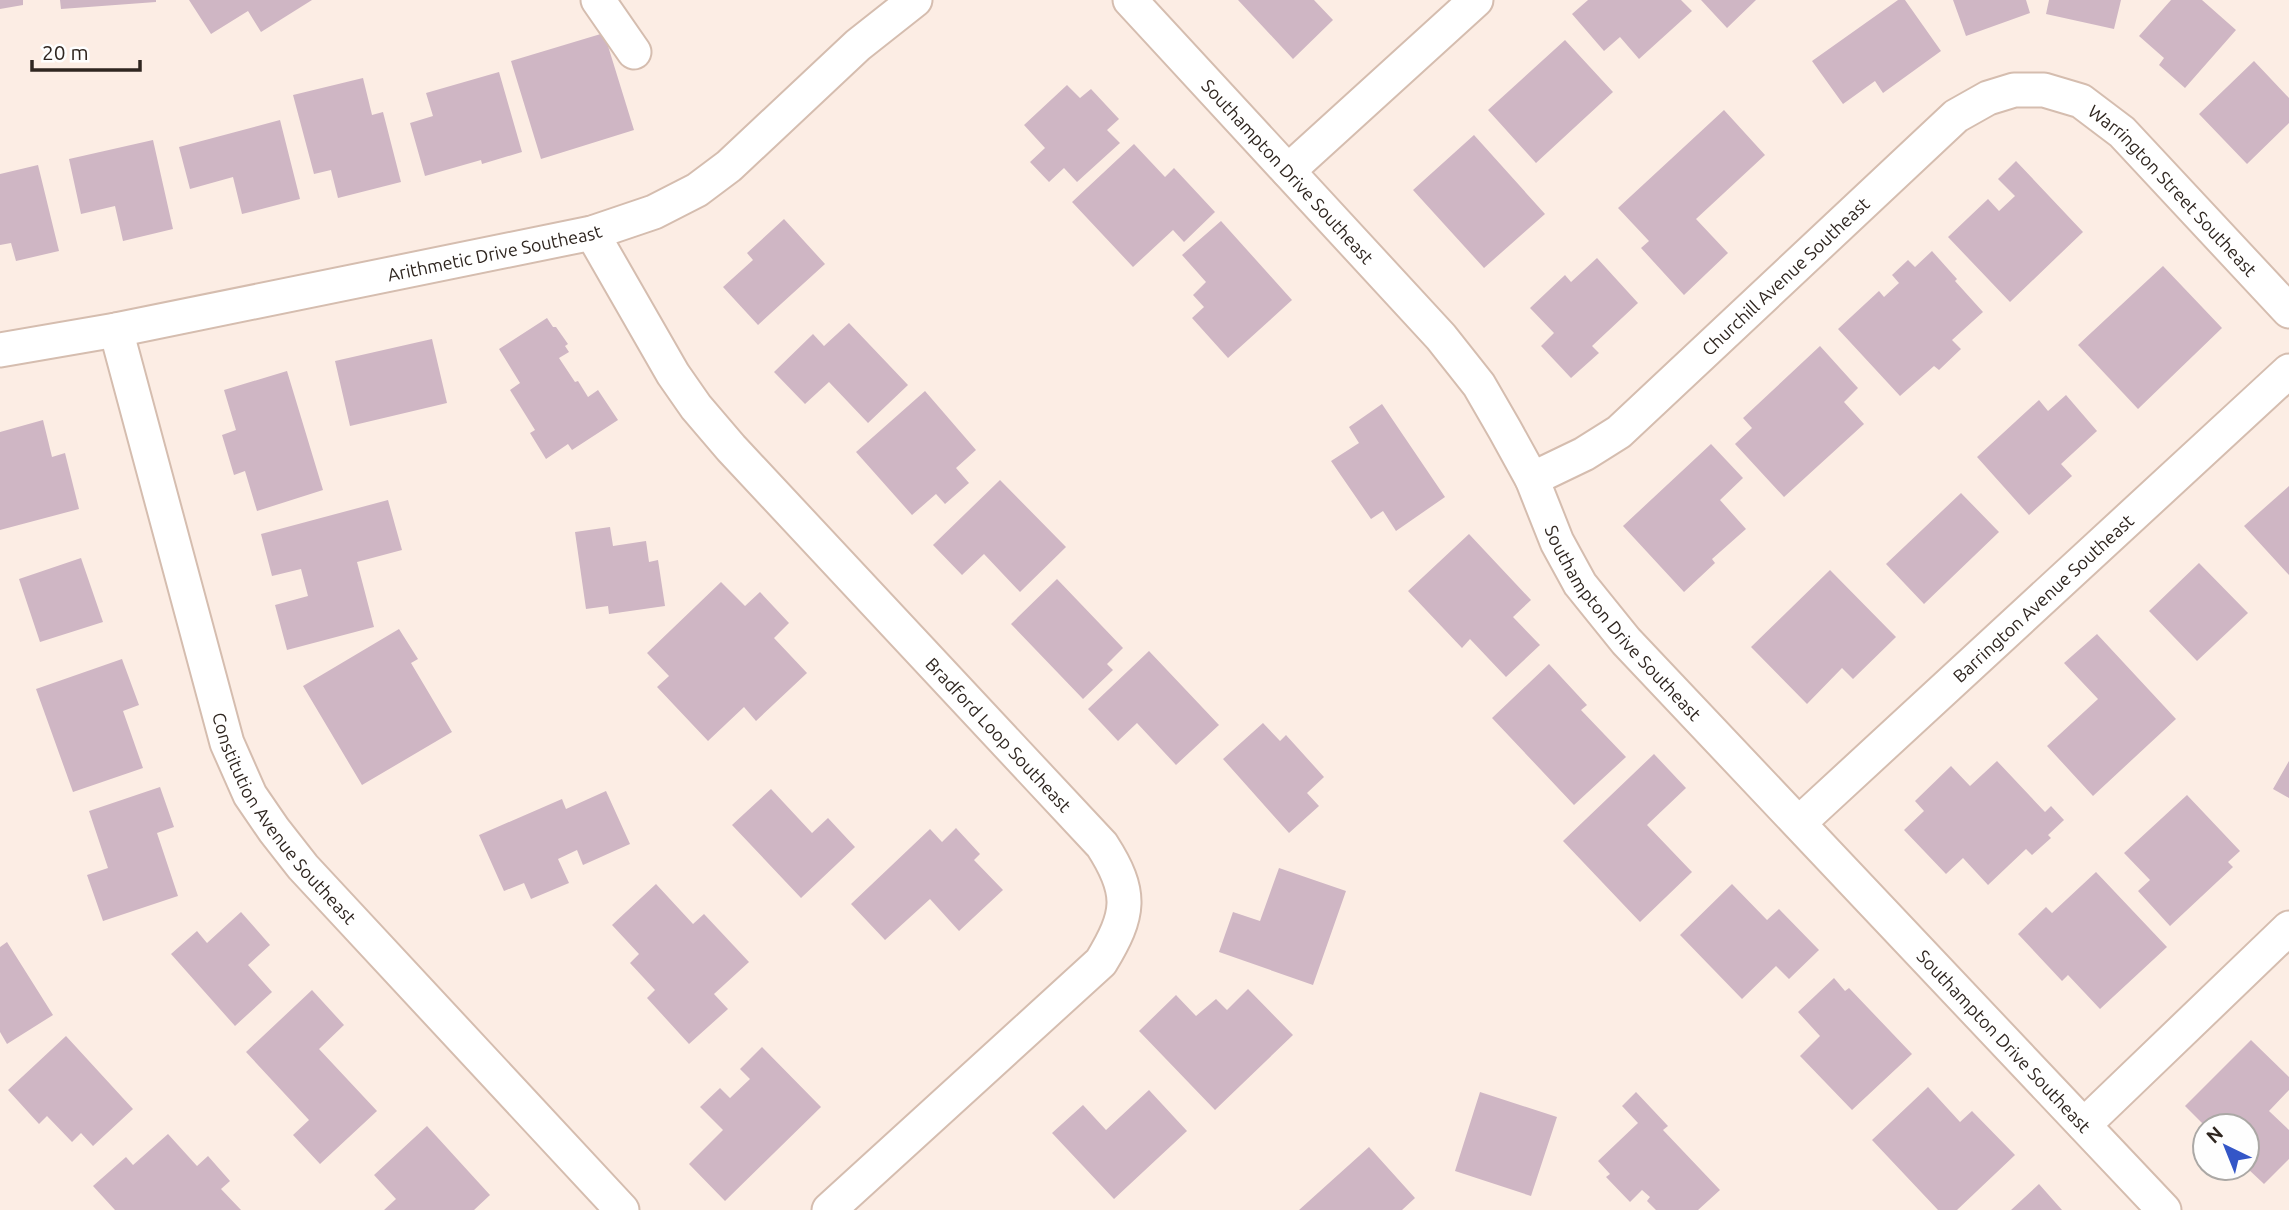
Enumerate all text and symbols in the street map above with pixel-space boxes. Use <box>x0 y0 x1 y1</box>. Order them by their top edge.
scale bar <box>32 28 140 72</box>
text: 20 m <box>42 40 89 64</box>
street label: Southampton Drive Southeast <box>1198 75 1378 267</box>
street label: Warrington Street Southeast <box>2085 100 2261 280</box>
street label: Churchill Avenue Southeast <box>1698 193 1873 359</box>
street label: Arithmetic Drive Southeast <box>386 220 604 284</box>
street label: Barrington Avenue Southeast <box>1949 510 2137 686</box>
street label: Southampton Drive Southeast <box>1541 522 1705 724</box>
street label: Bradford Loop Southeast <box>922 653 1076 816</box>
street label: Constitution Avenue Southeast <box>209 710 361 928</box>
street label: Southampton Drive Southeast <box>1913 946 2095 1136</box>
north arrow <box>2191 1112 2261 1182</box>
text: N <box>2202 1122 2227 1147</box>

